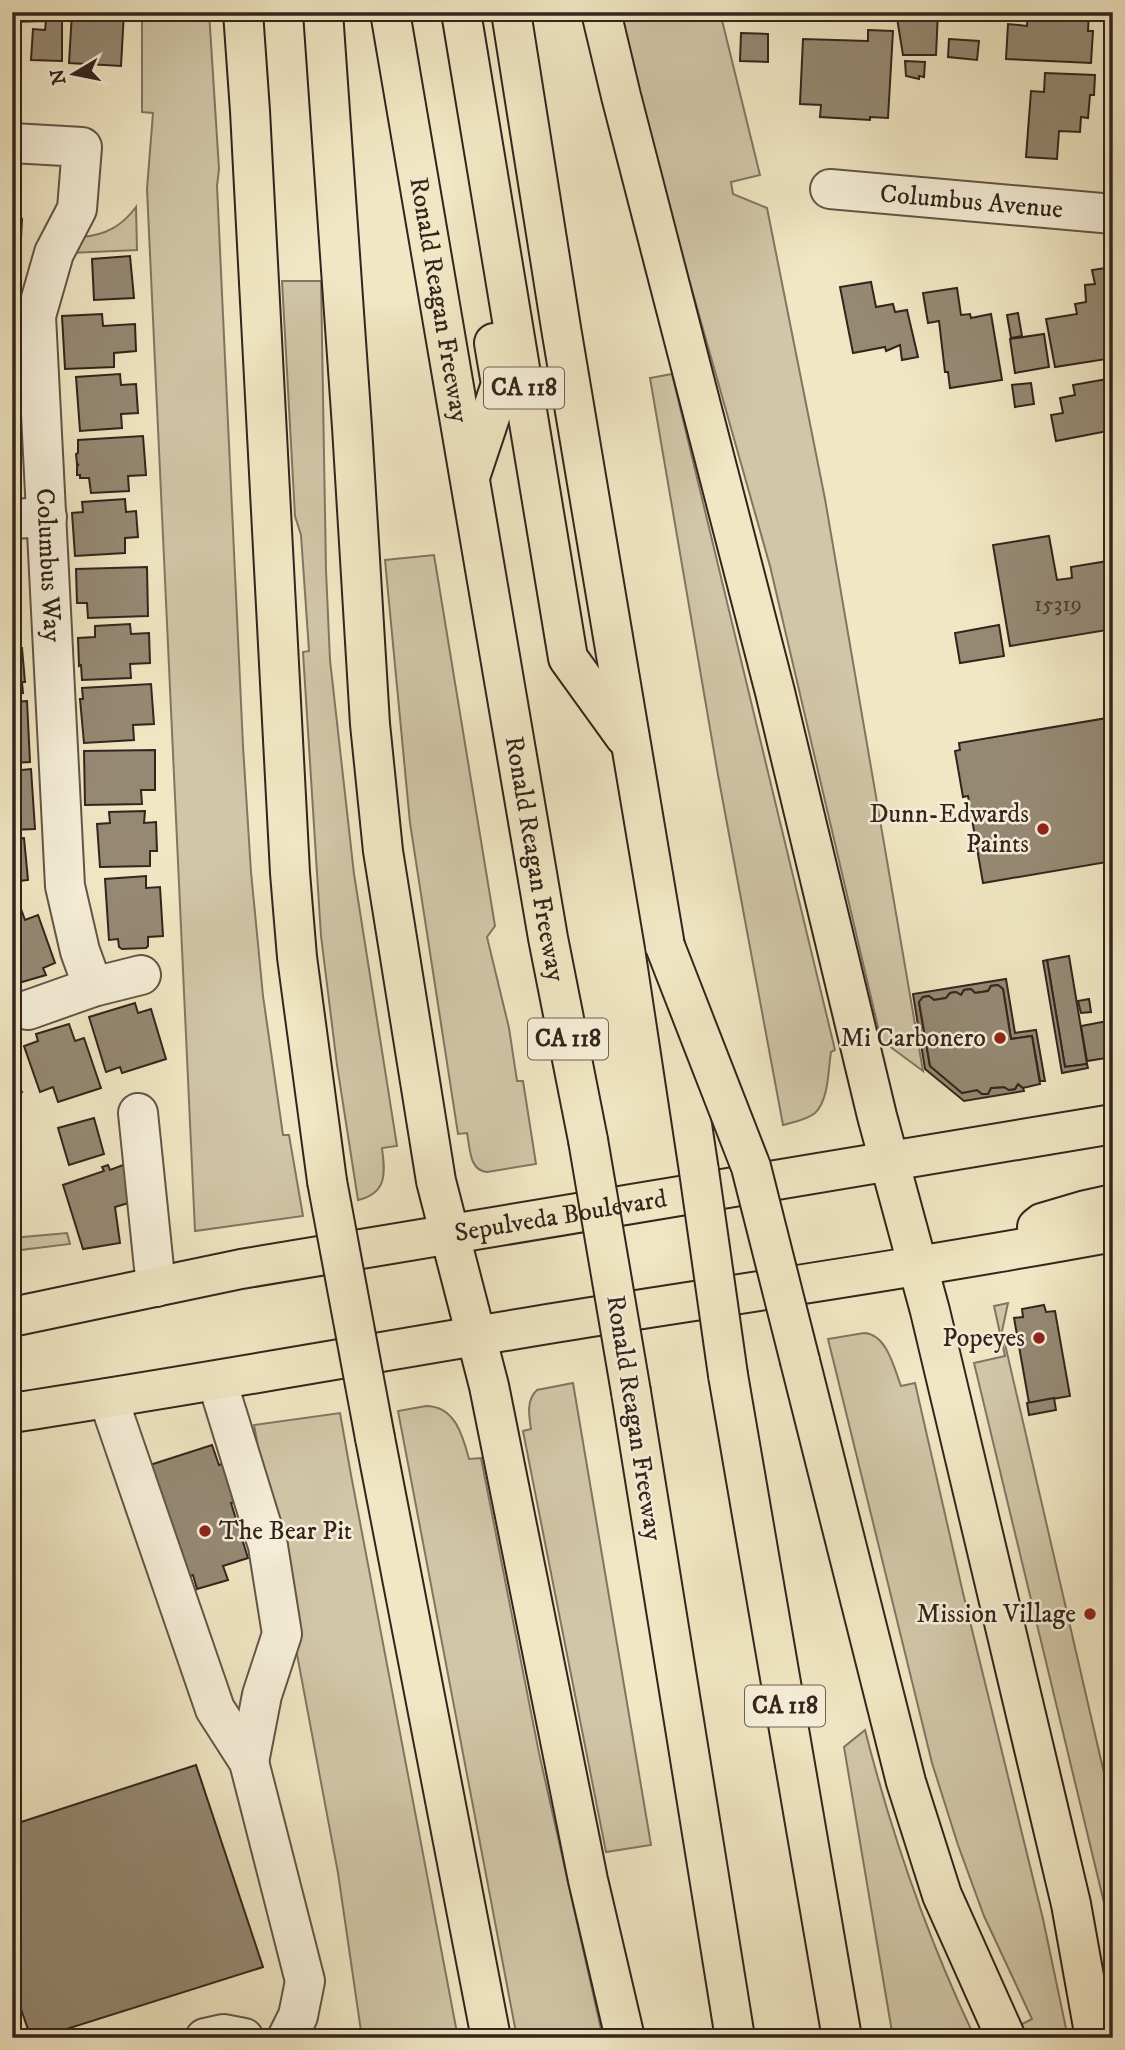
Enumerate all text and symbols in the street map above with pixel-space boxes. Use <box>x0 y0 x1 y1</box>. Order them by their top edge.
north arrow <box>38 38 108 108</box>
text: N <box>46 67 71 86</box>
street label: Ronald Reagan Freeway <box>402 175 476 426</box>
street label: Columbus Avenue <box>879 177 1064 226</box>
road number: CA 118 <box>484 368 564 408</box>
street label: Columbus Way <box>28 487 69 644</box>
house number: 15319 <box>1034 590 1082 619</box>
street label: Ronald Reagan Freeway <box>497 734 573 985</box>
place label: Dunn-Edwards Paints <box>869 798 1029 861</box>
marker: Dunn-Edwards Paints <box>1035 821 1051 837</box>
road number: CA 118 <box>528 1018 608 1059</box>
place label: Mi Carbonero <box>841 1022 986 1055</box>
marker: Mi Carbonero <box>992 1030 1008 1046</box>
street label: Sepulveda Boulevard <box>452 1182 669 1250</box>
street label: Ronald Reagan Freeway <box>598 1293 670 1544</box>
place label: Popeyes <box>942 1322 1025 1355</box>
marker: Popeyes <box>1031 1330 1047 1346</box>
place label: The Bear Pit <box>219 1515 352 1548</box>
marker: The Bear Pit <box>197 1523 213 1539</box>
place label: Mission Village <box>917 1598 1076 1631</box>
marker: Mission Village <box>1082 1606 1098 1622</box>
road number: CA 118 <box>745 1686 825 1726</box>

